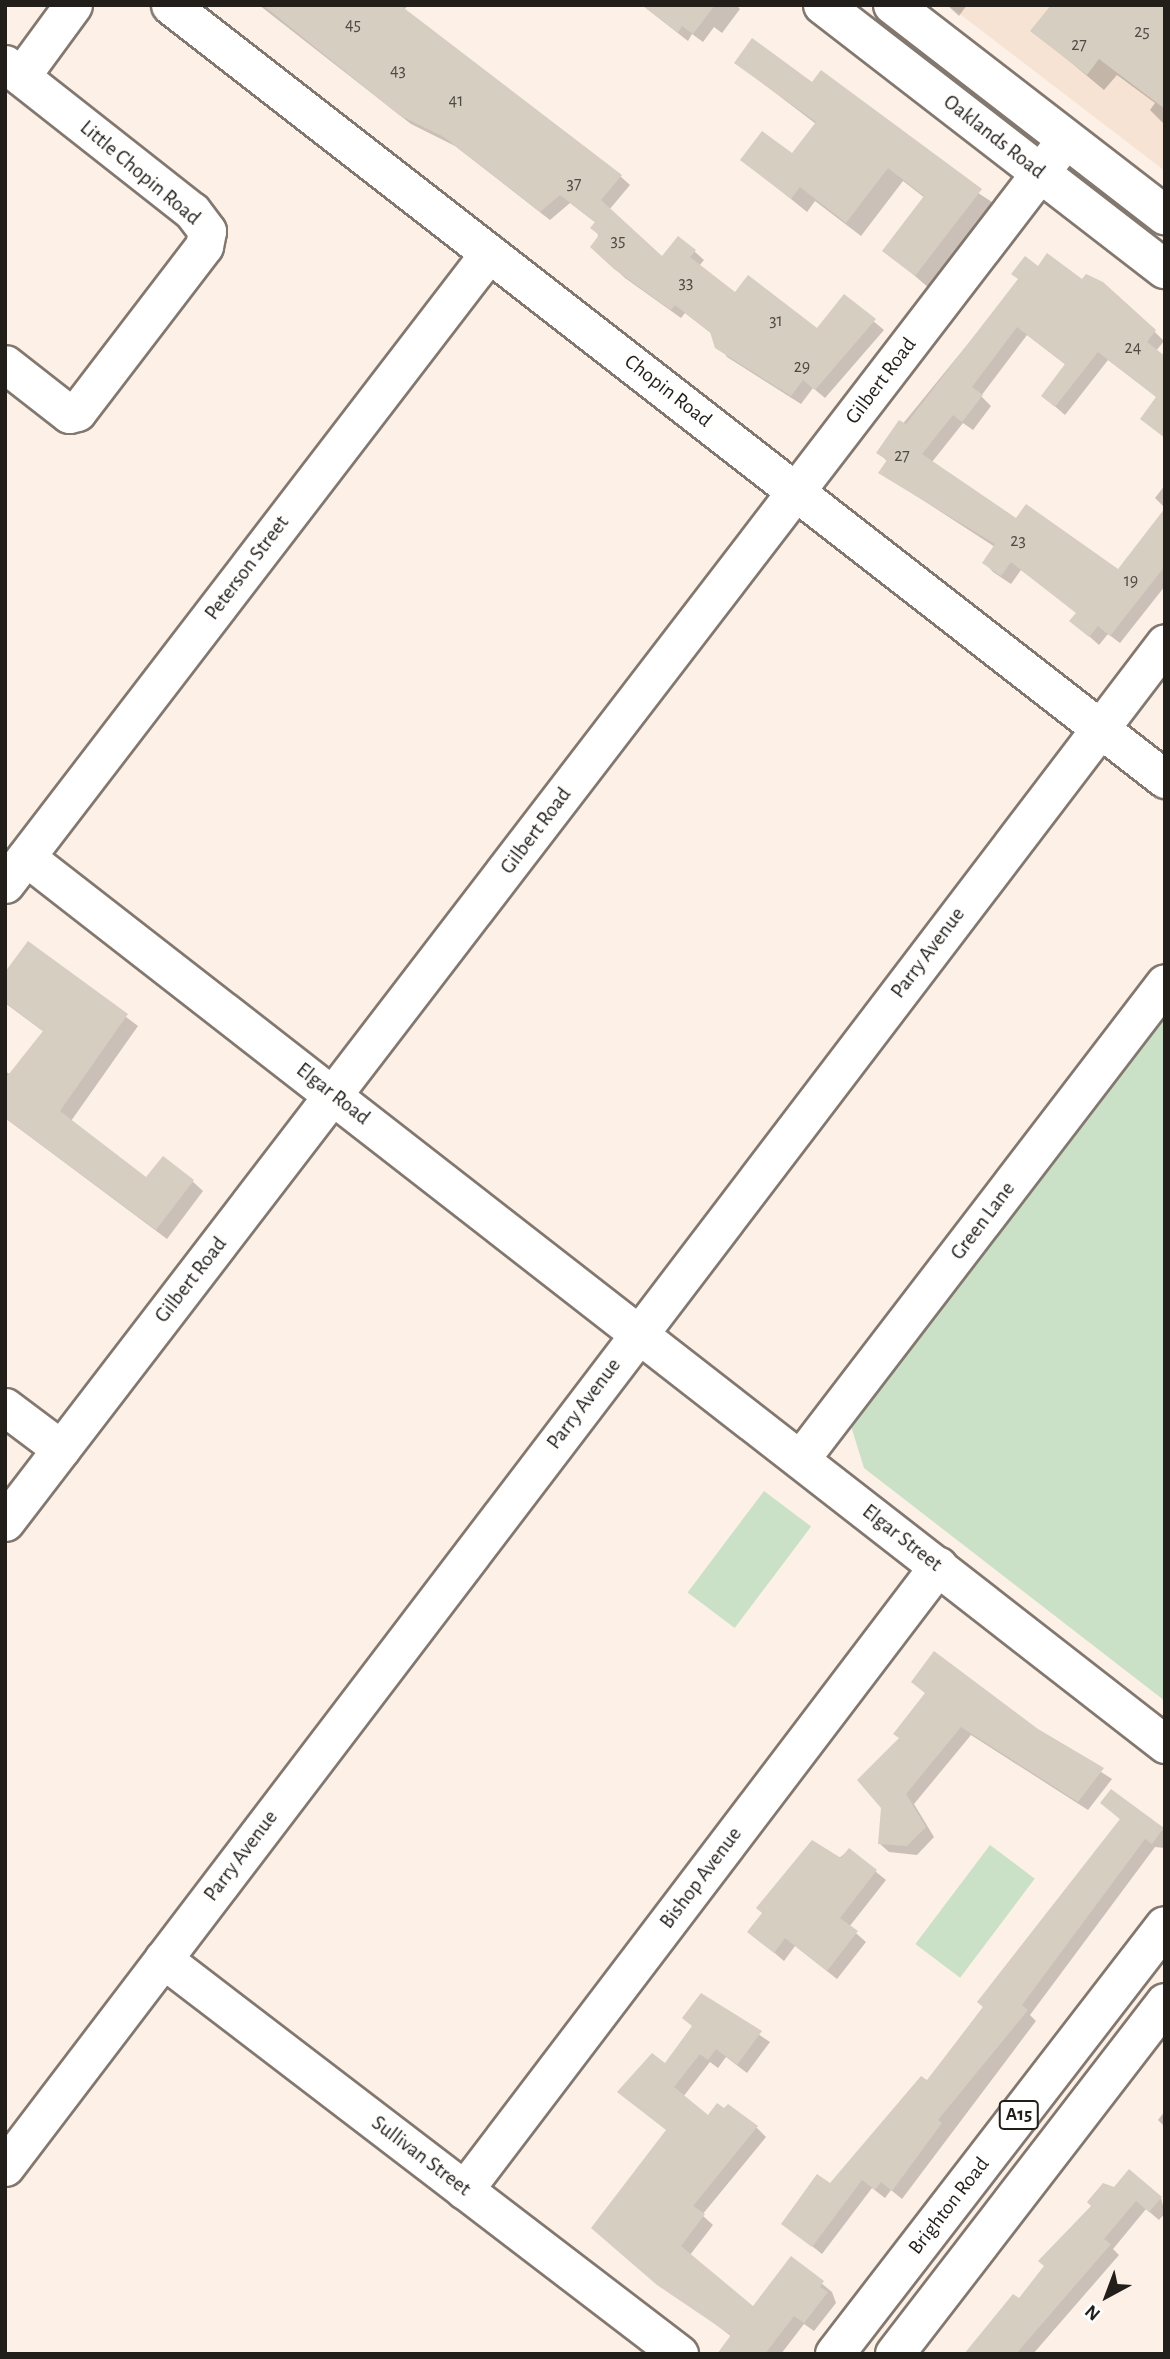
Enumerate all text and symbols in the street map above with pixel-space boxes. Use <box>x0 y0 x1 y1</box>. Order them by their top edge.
house number: 45 <box>345 14 361 36</box>
house number: 25 <box>1134 21 1150 43</box>
house number: 27 <box>1071 34 1087 56</box>
house number: 43 <box>390 60 406 82</box>
house number: 41 <box>449 90 463 112</box>
street label: Oaklands Road <box>938 90 1050 184</box>
street label: Little Chopin Road <box>75 115 205 231</box>
house number: 37 <box>567 173 581 195</box>
house number: 35 <box>611 230 625 252</box>
house number: 33 <box>679 272 693 294</box>
house number: 31 <box>769 310 783 332</box>
street label: Gilbert Road <box>840 333 922 429</box>
house number: 24 <box>1125 337 1141 359</box>
street label: Chopin Road <box>619 349 717 433</box>
house number: 29 <box>794 356 810 378</box>
house number: 27 <box>894 445 910 467</box>
street label: Peterson Street <box>200 511 294 625</box>
house number: 23 <box>1010 530 1026 552</box>
house number: 19 <box>1124 570 1138 592</box>
street label: Gilbert Road <box>495 783 577 879</box>
street label: Parry Avenue <box>886 903 970 1003</box>
street label: Elgar Road <box>291 1057 375 1131</box>
street label: Green Lane <box>945 1177 1021 1265</box>
street label: Gilbert Road <box>150 1232 232 1328</box>
street label: Parry Avenue <box>542 1354 626 1454</box>
street label: Elgar Street <box>857 1499 947 1577</box>
street label: Parry Avenue <box>199 1806 283 1906</box>
street label: Bishop Avenue <box>655 1822 747 1934</box>
road number: A15 <box>998 2100 1040 2130</box>
street label: Sullivan Street <box>366 2110 476 2202</box>
street label: Brighton Road <box>903 2152 995 2260</box>
north arrow <box>1072 2261 1142 2331</box>
text: N <box>1082 2301 1104 2324</box>

